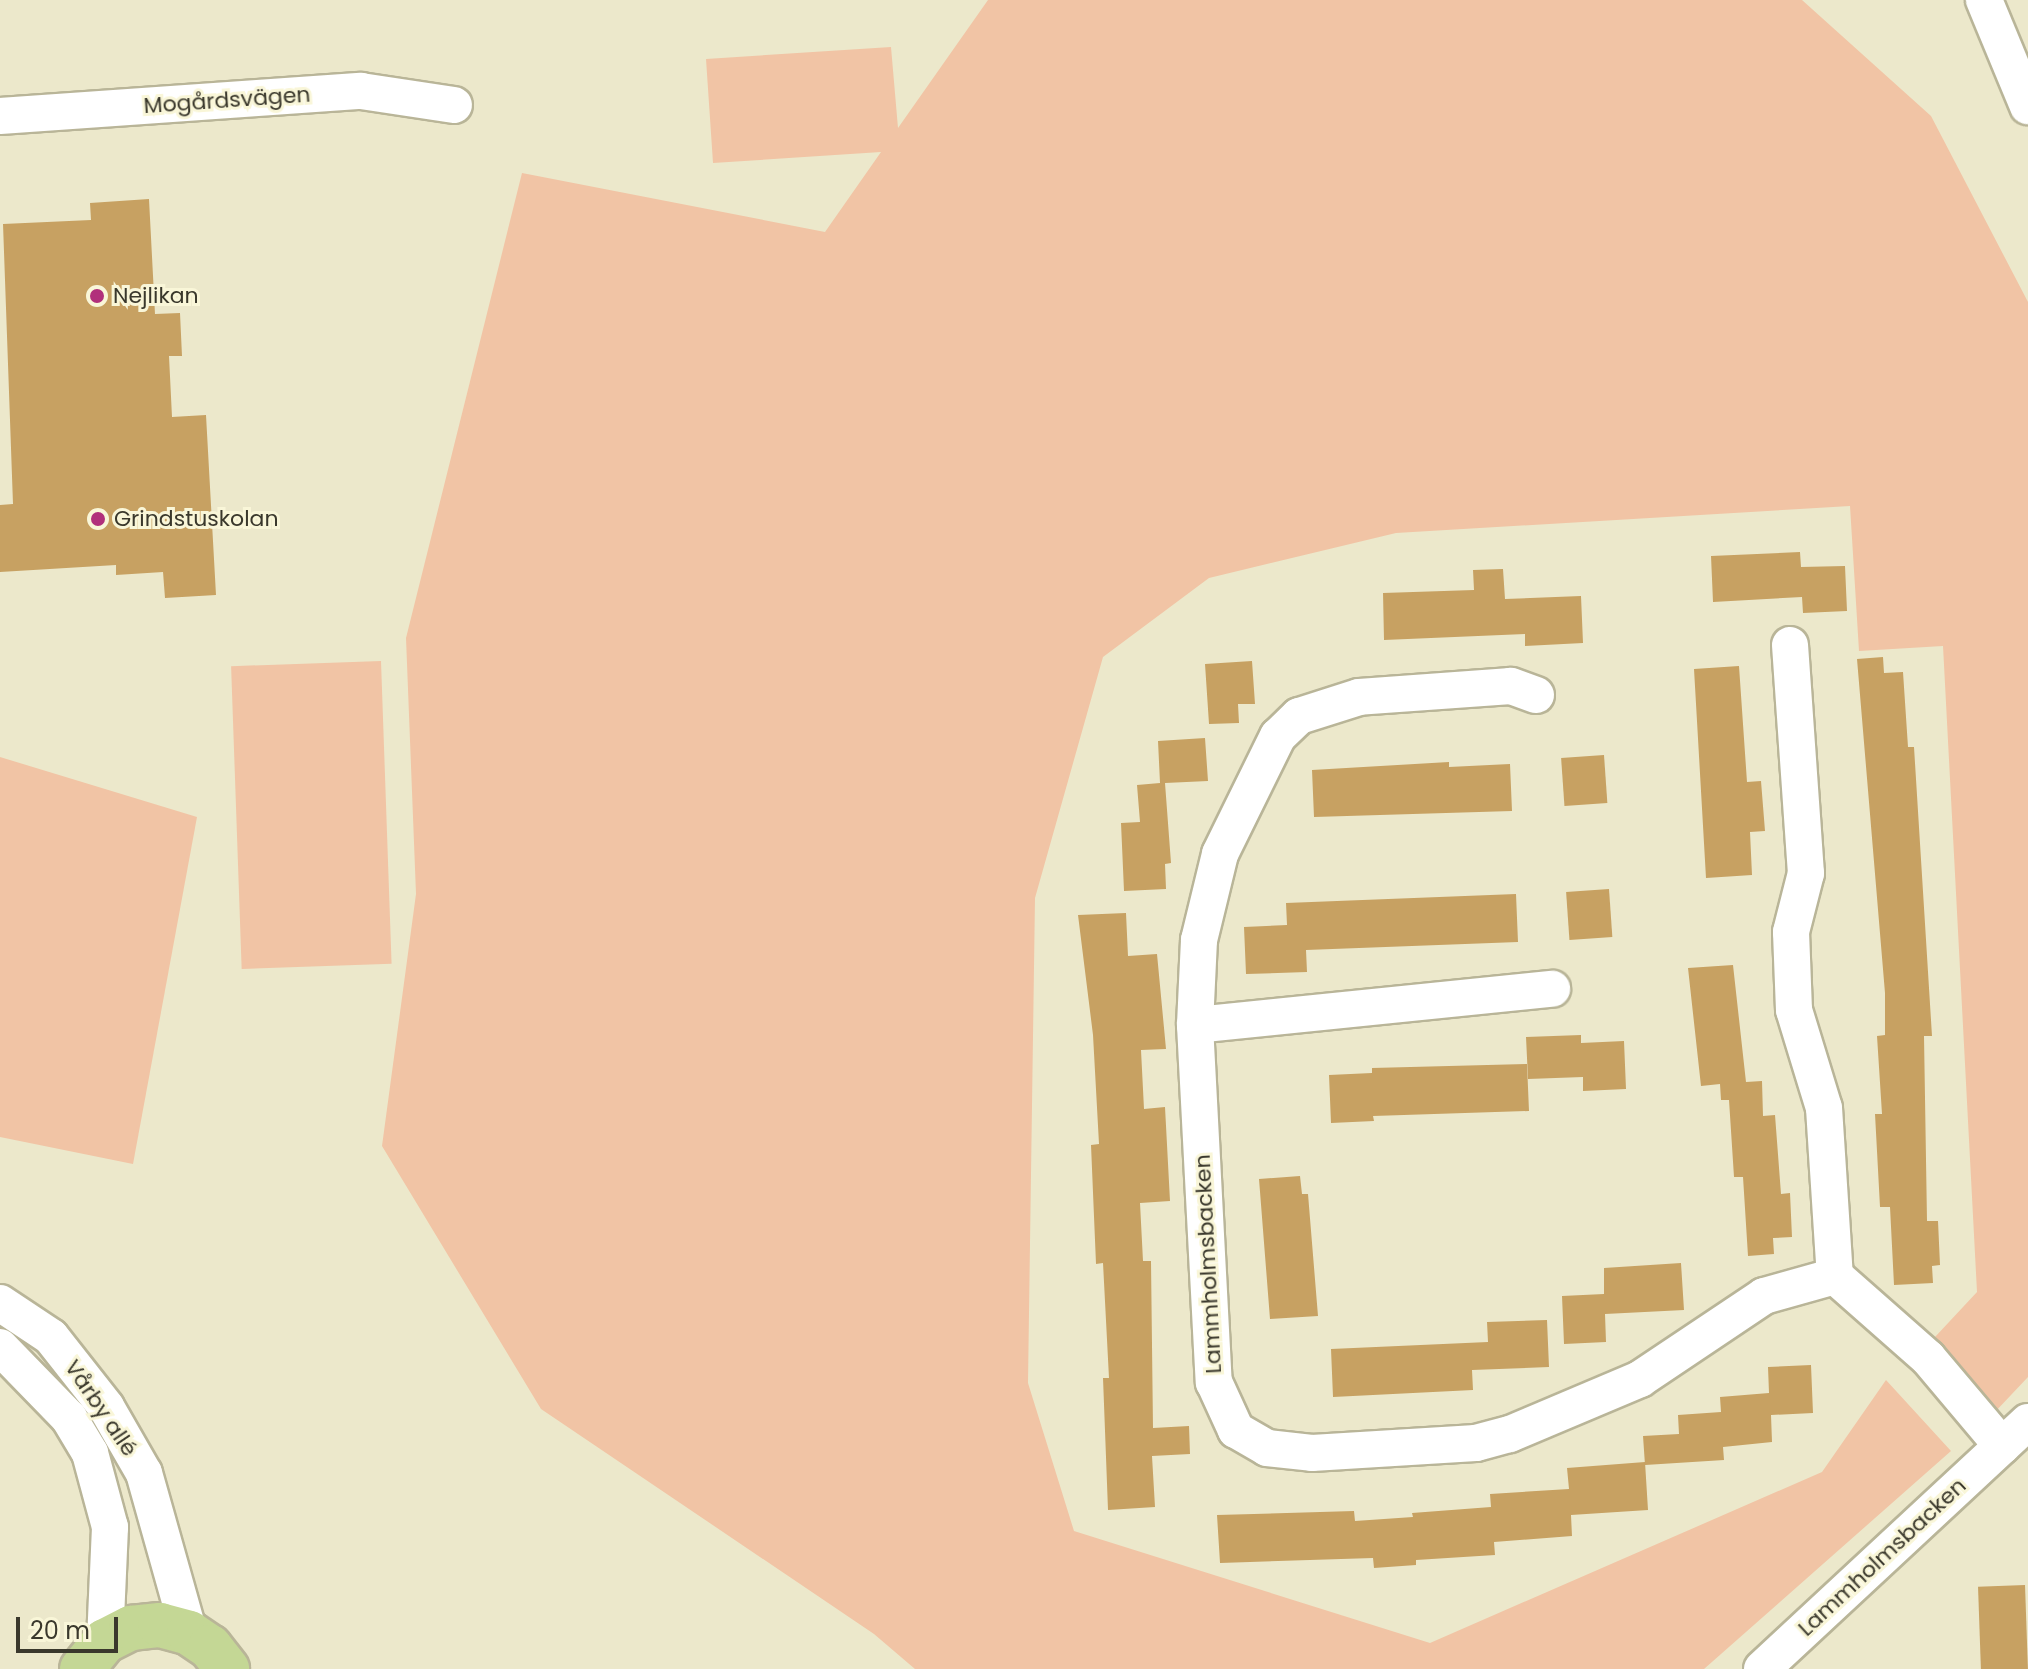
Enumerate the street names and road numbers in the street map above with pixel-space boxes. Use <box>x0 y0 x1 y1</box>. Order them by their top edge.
street label: Mogårdsvägen <box>143 81 311 119</box>
street label: Lammholmsbacken <box>1189 1154 1227 1374</box>
street label: Vårby allé <box>59 1355 143 1461</box>
street label: Lammholmsbacken <box>1793 1472 1971 1642</box>

